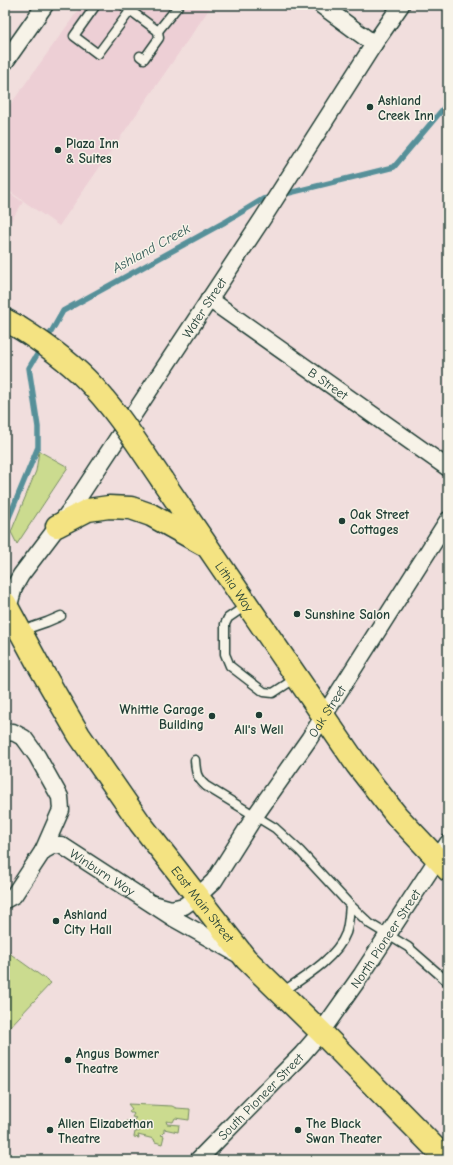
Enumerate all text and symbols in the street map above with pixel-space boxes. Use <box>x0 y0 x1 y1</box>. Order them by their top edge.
place label: Ashland Creek Inn <box>378 93 434 123</box>
marker: Ashland Creek Inn <box>365 102 375 112</box>
place label: Plaza Inn & Suites <box>66 136 119 166</box>
marker: Plaza Inn & Suites <box>53 145 63 155</box>
water label: Ashland Creek <box>109 220 193 277</box>
street label: Water Street <box>179 274 230 341</box>
street label: B Street <box>305 365 352 404</box>
place label: Oak Street Cottages <box>350 507 410 537</box>
marker: Oak Street Cottages <box>337 516 347 526</box>
street label: Lithia Way <box>212 559 257 615</box>
place label: Sunshine Salon <box>305 607 390 622</box>
marker: Sunshine Salon <box>292 609 302 619</box>
street label: Oak Street <box>305 682 350 740</box>
place label: Whittle Garage Building <box>120 702 205 732</box>
marker: All's Well <box>254 710 264 720</box>
marker: Whittle Garage Building <box>207 711 217 721</box>
place label: All's Well <box>234 722 284 737</box>
street label: Winburn Way <box>67 846 138 899</box>
street label: East Main Street <box>168 863 238 946</box>
street label: North Pioneer Street <box>348 886 424 991</box>
place label: Ashland City Hall <box>64 907 112 937</box>
marker: Ashland City Hall <box>51 916 61 926</box>
place label: Angus Bowmer Theatre <box>76 1046 160 1076</box>
street label: South Pioneer Street <box>215 1050 307 1143</box>
marker: Angus Bowmer Theatre <box>63 1055 73 1065</box>
place label: Allen Elizabethan Theatre <box>58 1116 153 1146</box>
place label: The Black Swan Theater <box>306 1116 382 1146</box>
marker: Allen Elizabethan Theatre <box>45 1125 55 1135</box>
marker: The Black Swan Theater <box>293 1125 303 1135</box>

